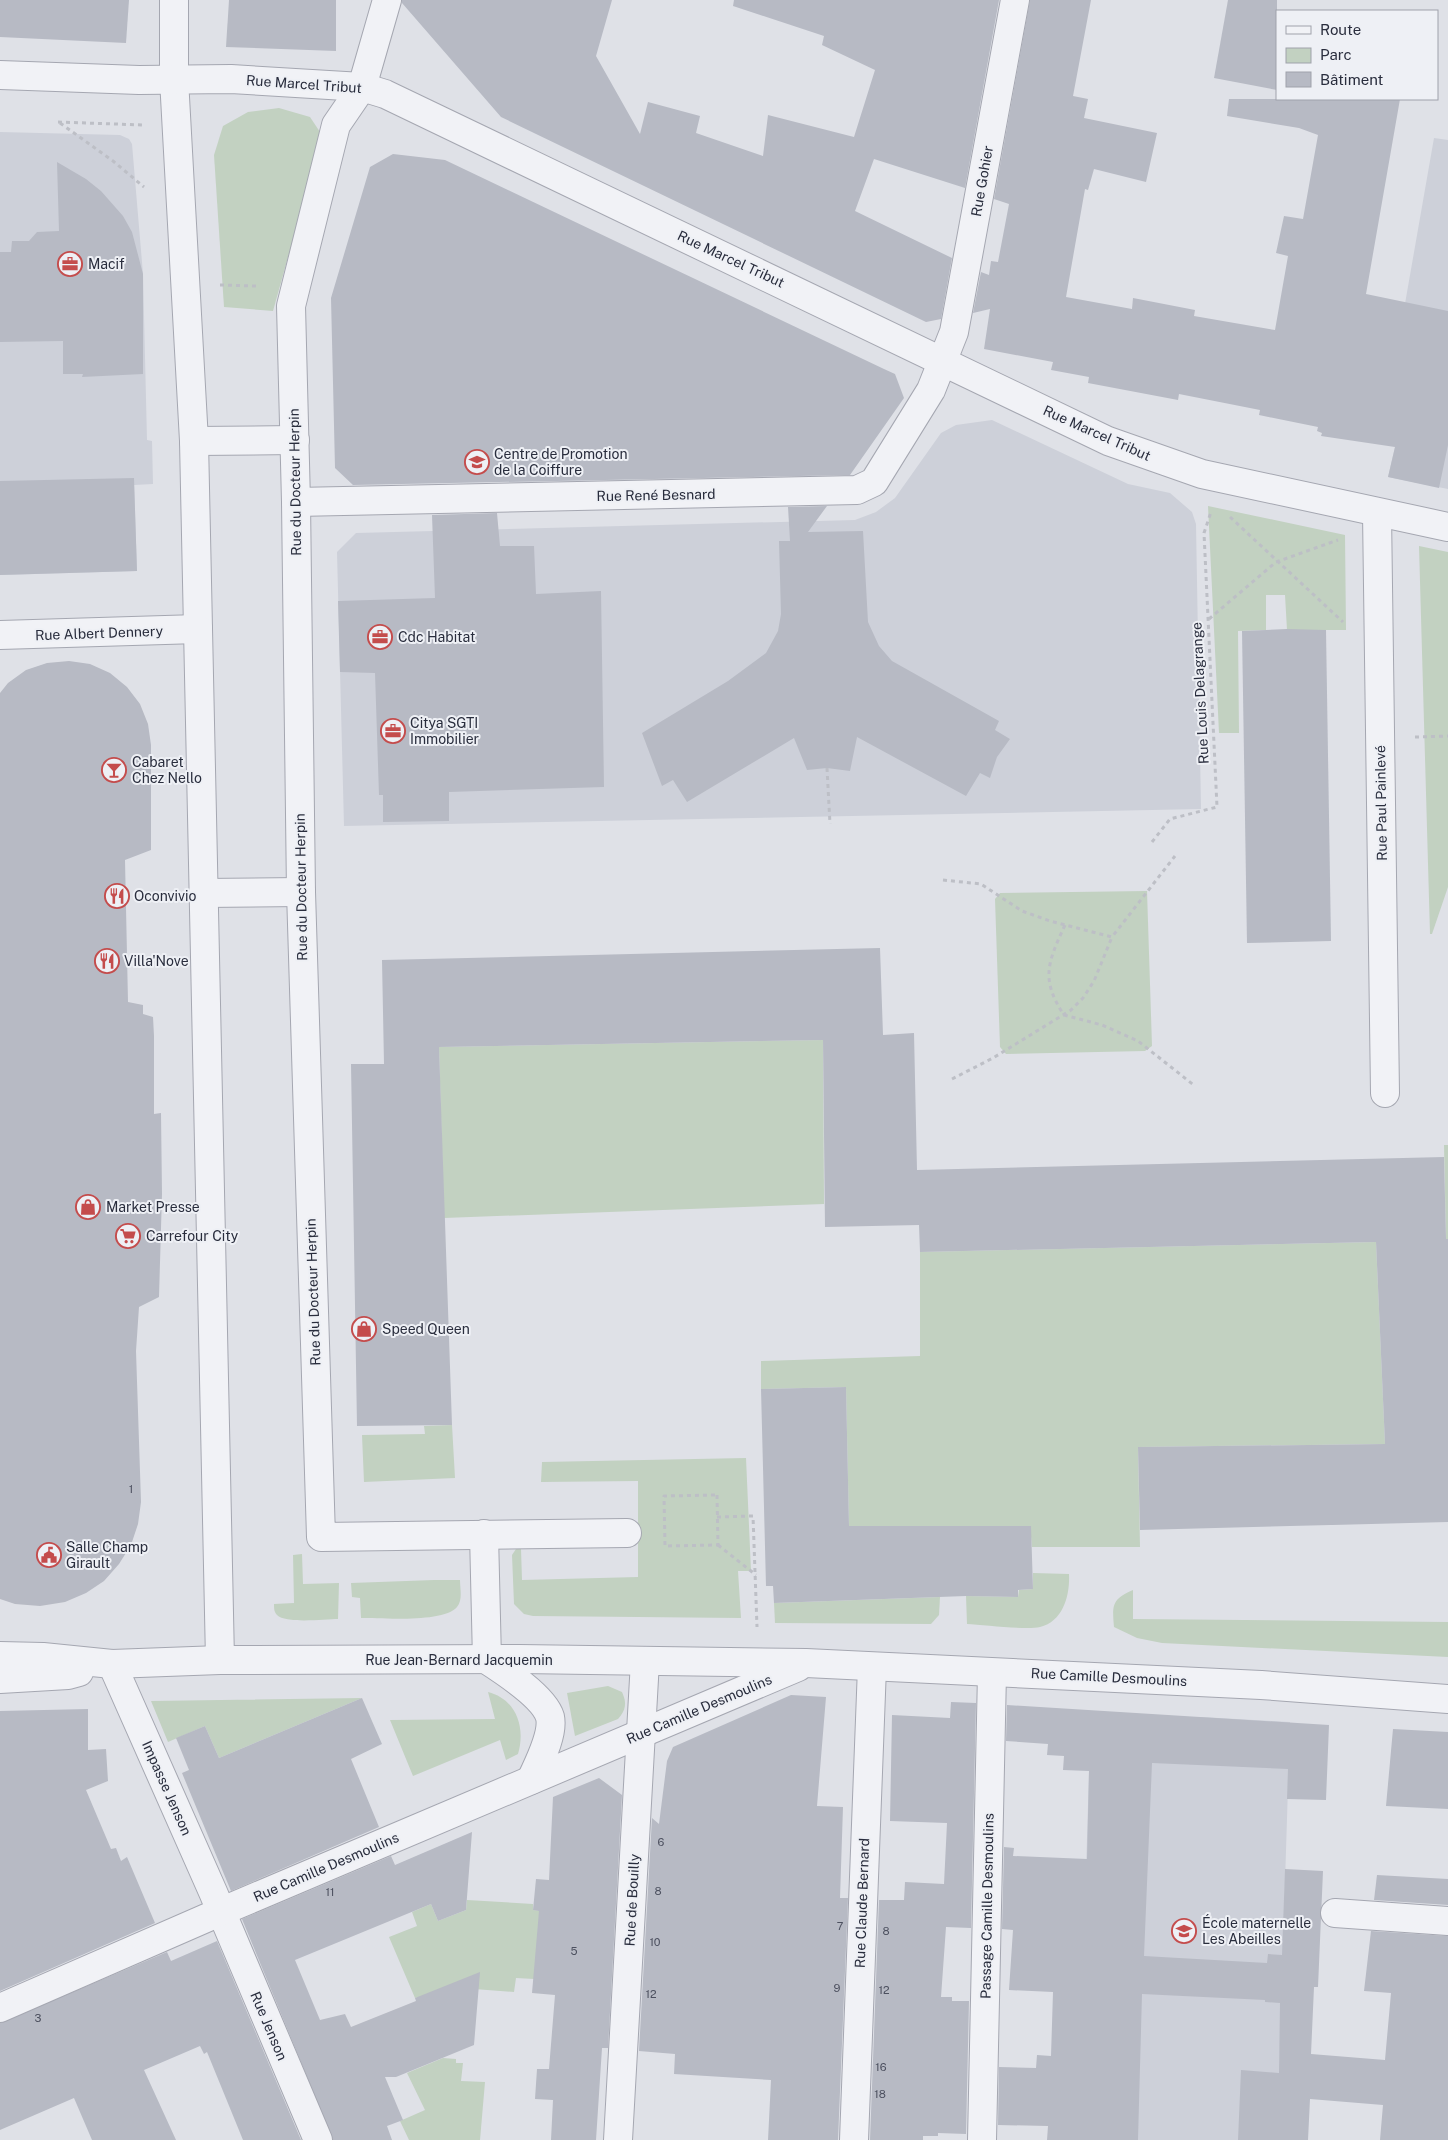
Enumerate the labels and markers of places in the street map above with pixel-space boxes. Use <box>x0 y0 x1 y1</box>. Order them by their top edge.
office icon: Macif <box>57 251 83 277</box>
place label: Macif <box>88 256 125 272</box>
place label: Centre de Promotion de la Coiffure <box>494 446 628 478</box>
school or university icon: Centre de Promotion de la Coiffure <box>464 449 490 475</box>
office icon: Cdc Habitat <box>367 624 393 650</box>
place label: Cdc Habitat <box>398 629 475 645</box>
place label: Citya SGTI Immobilier <box>410 715 479 747</box>
office icon: Citya SGTI Immobilier <box>380 718 406 744</box>
place label: Cabaret Chez Nello <box>132 754 202 786</box>
bar icon: Cabaret Chez Nello <box>101 757 127 783</box>
restaurant icon: Oconvivio <box>104 883 130 909</box>
place label: Oconvivio <box>134 888 197 904</box>
restaurant icon: Villa'Nove <box>94 948 120 974</box>
place label: Villa'Nove <box>124 953 189 969</box>
shop icon: Market Presse <box>75 1194 101 1220</box>
place label: Market Presse <box>106 1199 200 1215</box>
supermarket icon: Carrefour City <box>115 1223 141 1249</box>
place label: Carrefour City <box>146 1228 239 1244</box>
shop icon: Speed Queen <box>351 1316 377 1342</box>
place label: Speed Queen <box>382 1321 470 1337</box>
place label: Salle Champ Girault <box>66 1539 148 1571</box>
public building icon: Salle Champ Girault <box>36 1542 62 1568</box>
place label: École maternelle Les Abeilles <box>1202 1914 1311 1947</box>
school or university icon: École maternelle Les Abeilles <box>1171 1918 1197 1944</box>

